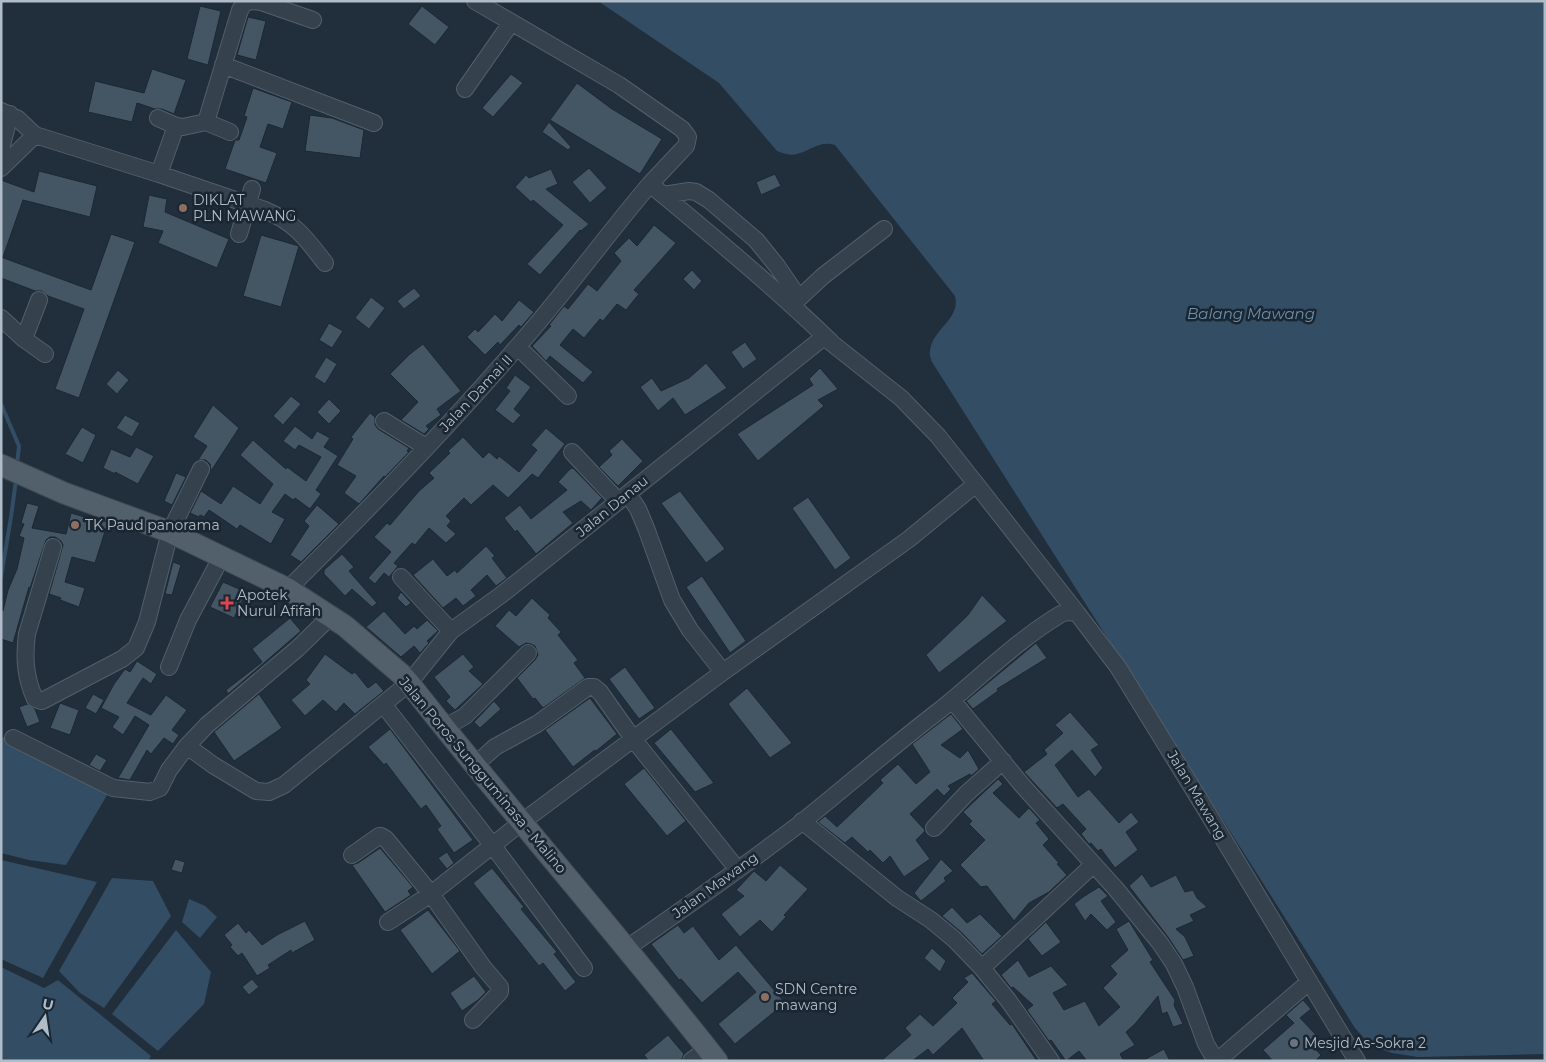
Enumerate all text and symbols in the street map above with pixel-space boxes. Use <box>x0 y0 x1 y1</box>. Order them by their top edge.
place label: DIKLAT PLN MAWANG <box>193 191 296 225</box>
marker: DIKLAT PLN MAWANG <box>177 202 189 214</box>
water label: Balang Mawang <box>1187 304 1315 323</box>
street label: Jalan Damai II <box>435 351 516 436</box>
street label: Jalan Danau <box>572 472 652 541</box>
place label: TK Paud panorama <box>85 516 220 534</box>
marker: TK Paud panorama <box>69 519 81 531</box>
place label: Apotek Nurul Afifah <box>237 586 321 620</box>
marker: Apotek Nurul Afifah <box>221 597 233 609</box>
street label: Jalan Poros Sungguminasa - Malino <box>395 672 571 877</box>
street label: Jalan Mawang <box>1163 746 1231 843</box>
street label: Jalan Mawang <box>668 848 761 923</box>
place label: SDN Centre mawang <box>775 980 857 1014</box>
marker: SDN Centre mawang <box>759 991 771 1003</box>
north arrow <box>20 992 70 1042</box>
text: U <box>41 994 55 1014</box>
place label: Mesjid As-Sokra 2 <box>1304 1034 1426 1052</box>
marker: Mesjid As-Sokra 2 <box>1288 1037 1300 1049</box>

